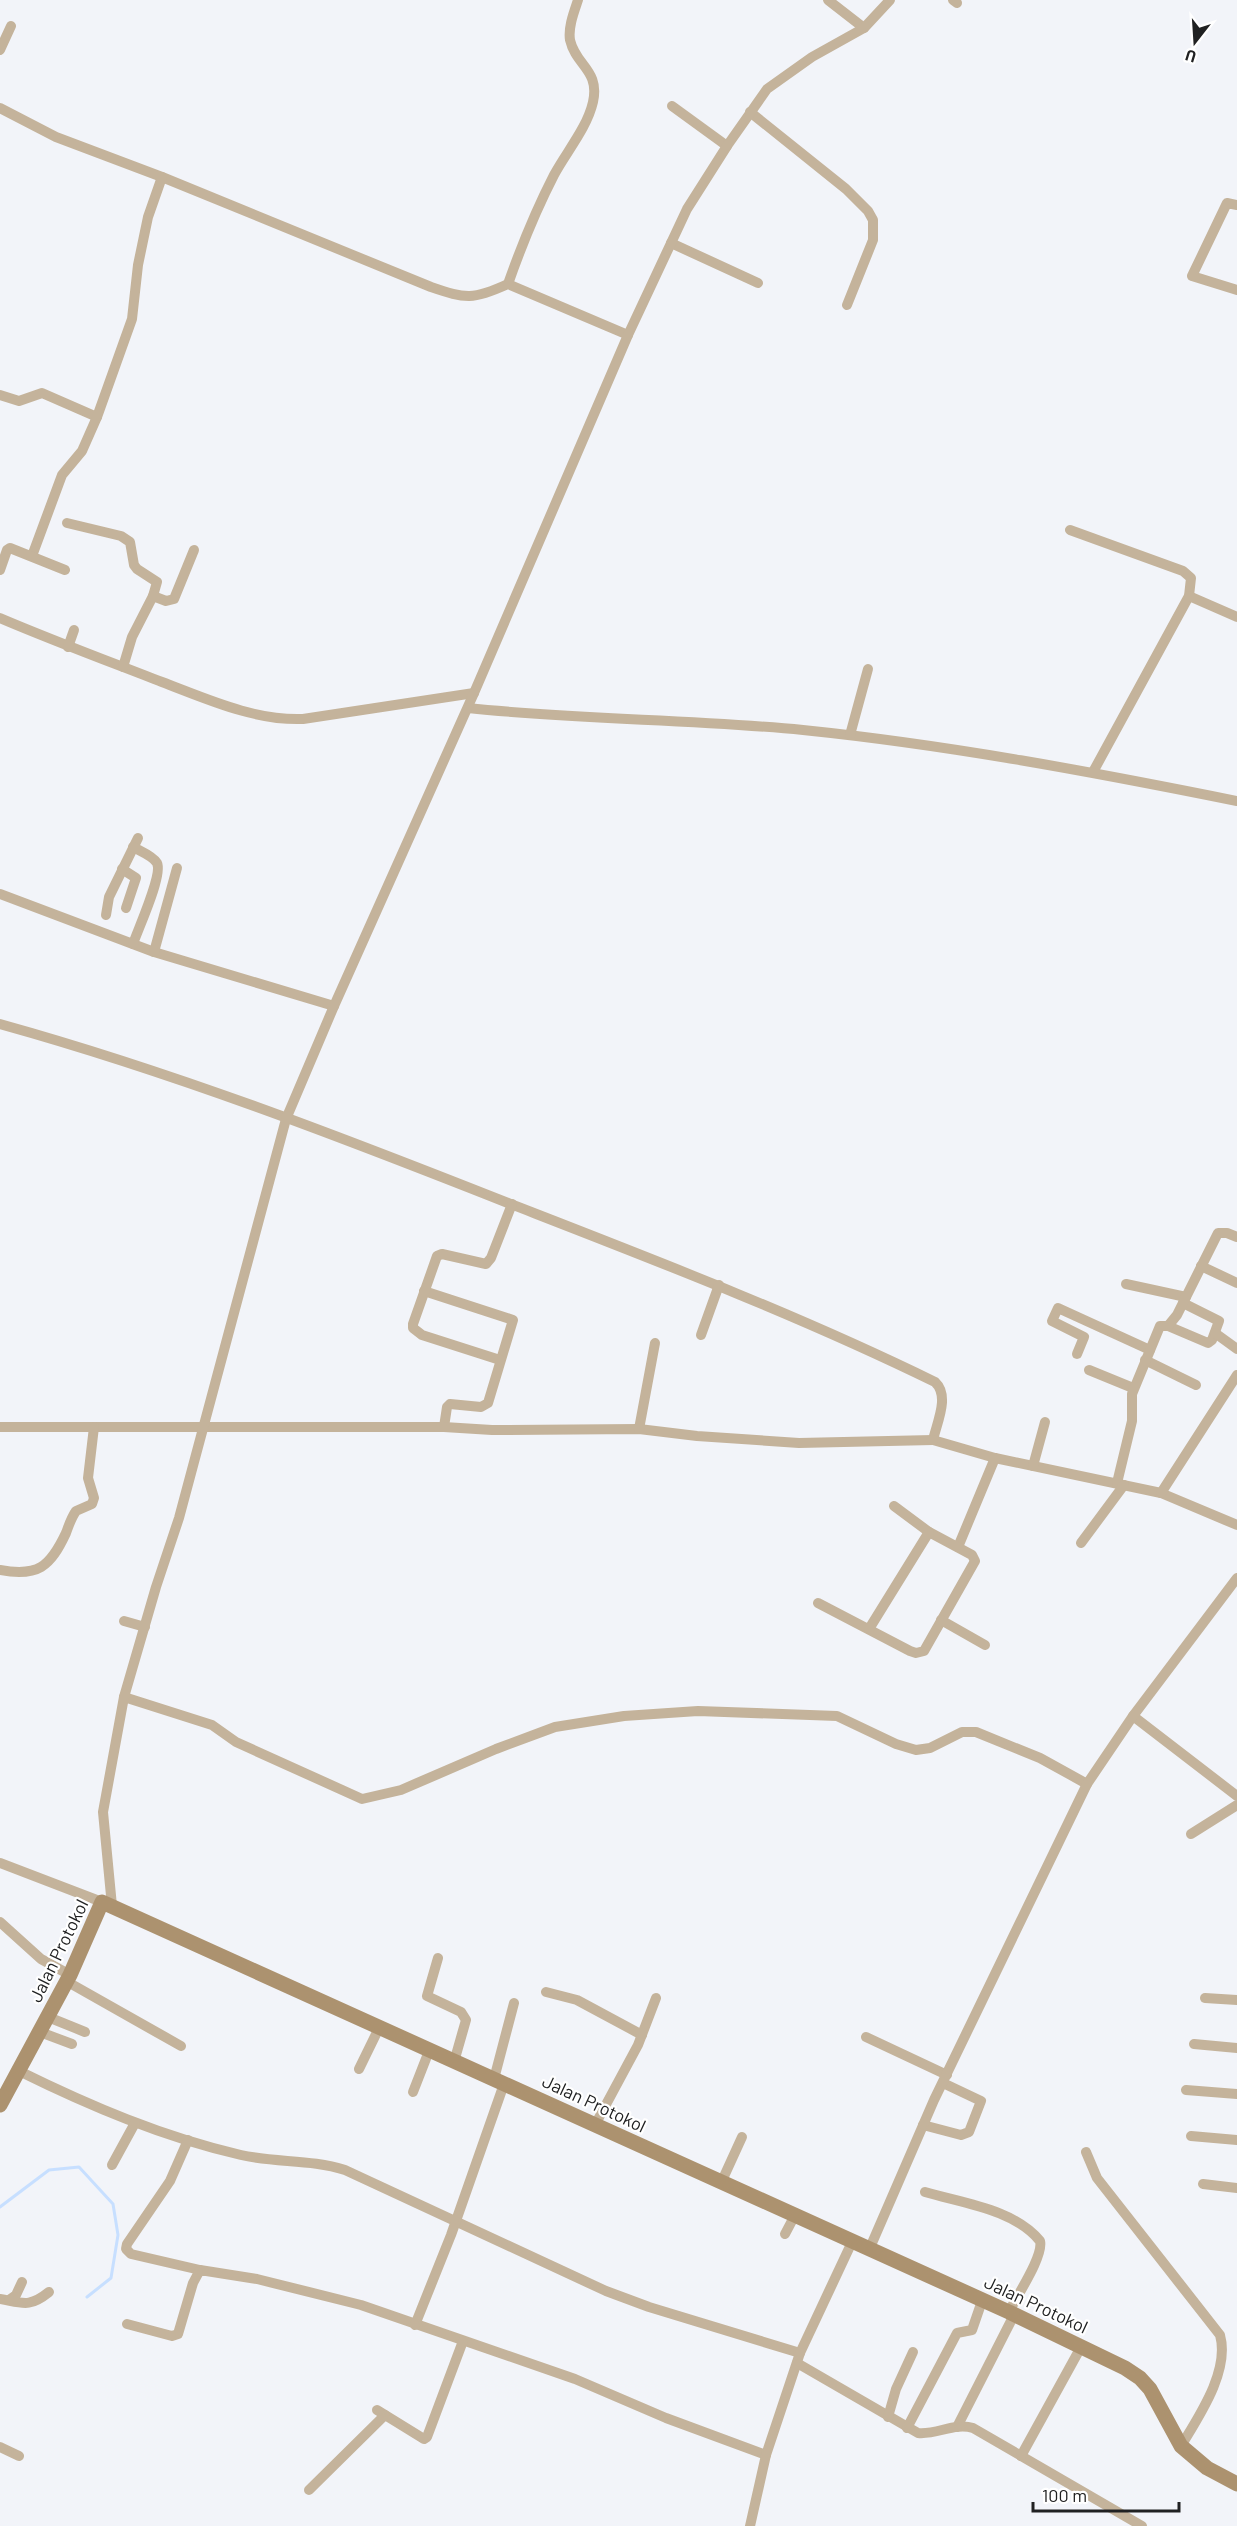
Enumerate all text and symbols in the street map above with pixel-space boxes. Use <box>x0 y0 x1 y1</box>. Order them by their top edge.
north arrow <box>1165 12 1225 72</box>
text: U <box>1183 46 1198 67</box>
street label: Jalan Protokol <box>24 1896 92 2006</box>
street label: Jalan Protokol <box>539 2070 650 2137</box>
street label: Jalan Protokol <box>981 2271 1092 2338</box>
scale bar <box>1033 2475 1178 2513</box>
text: 100 m <box>1042 2484 1087 2506</box>

